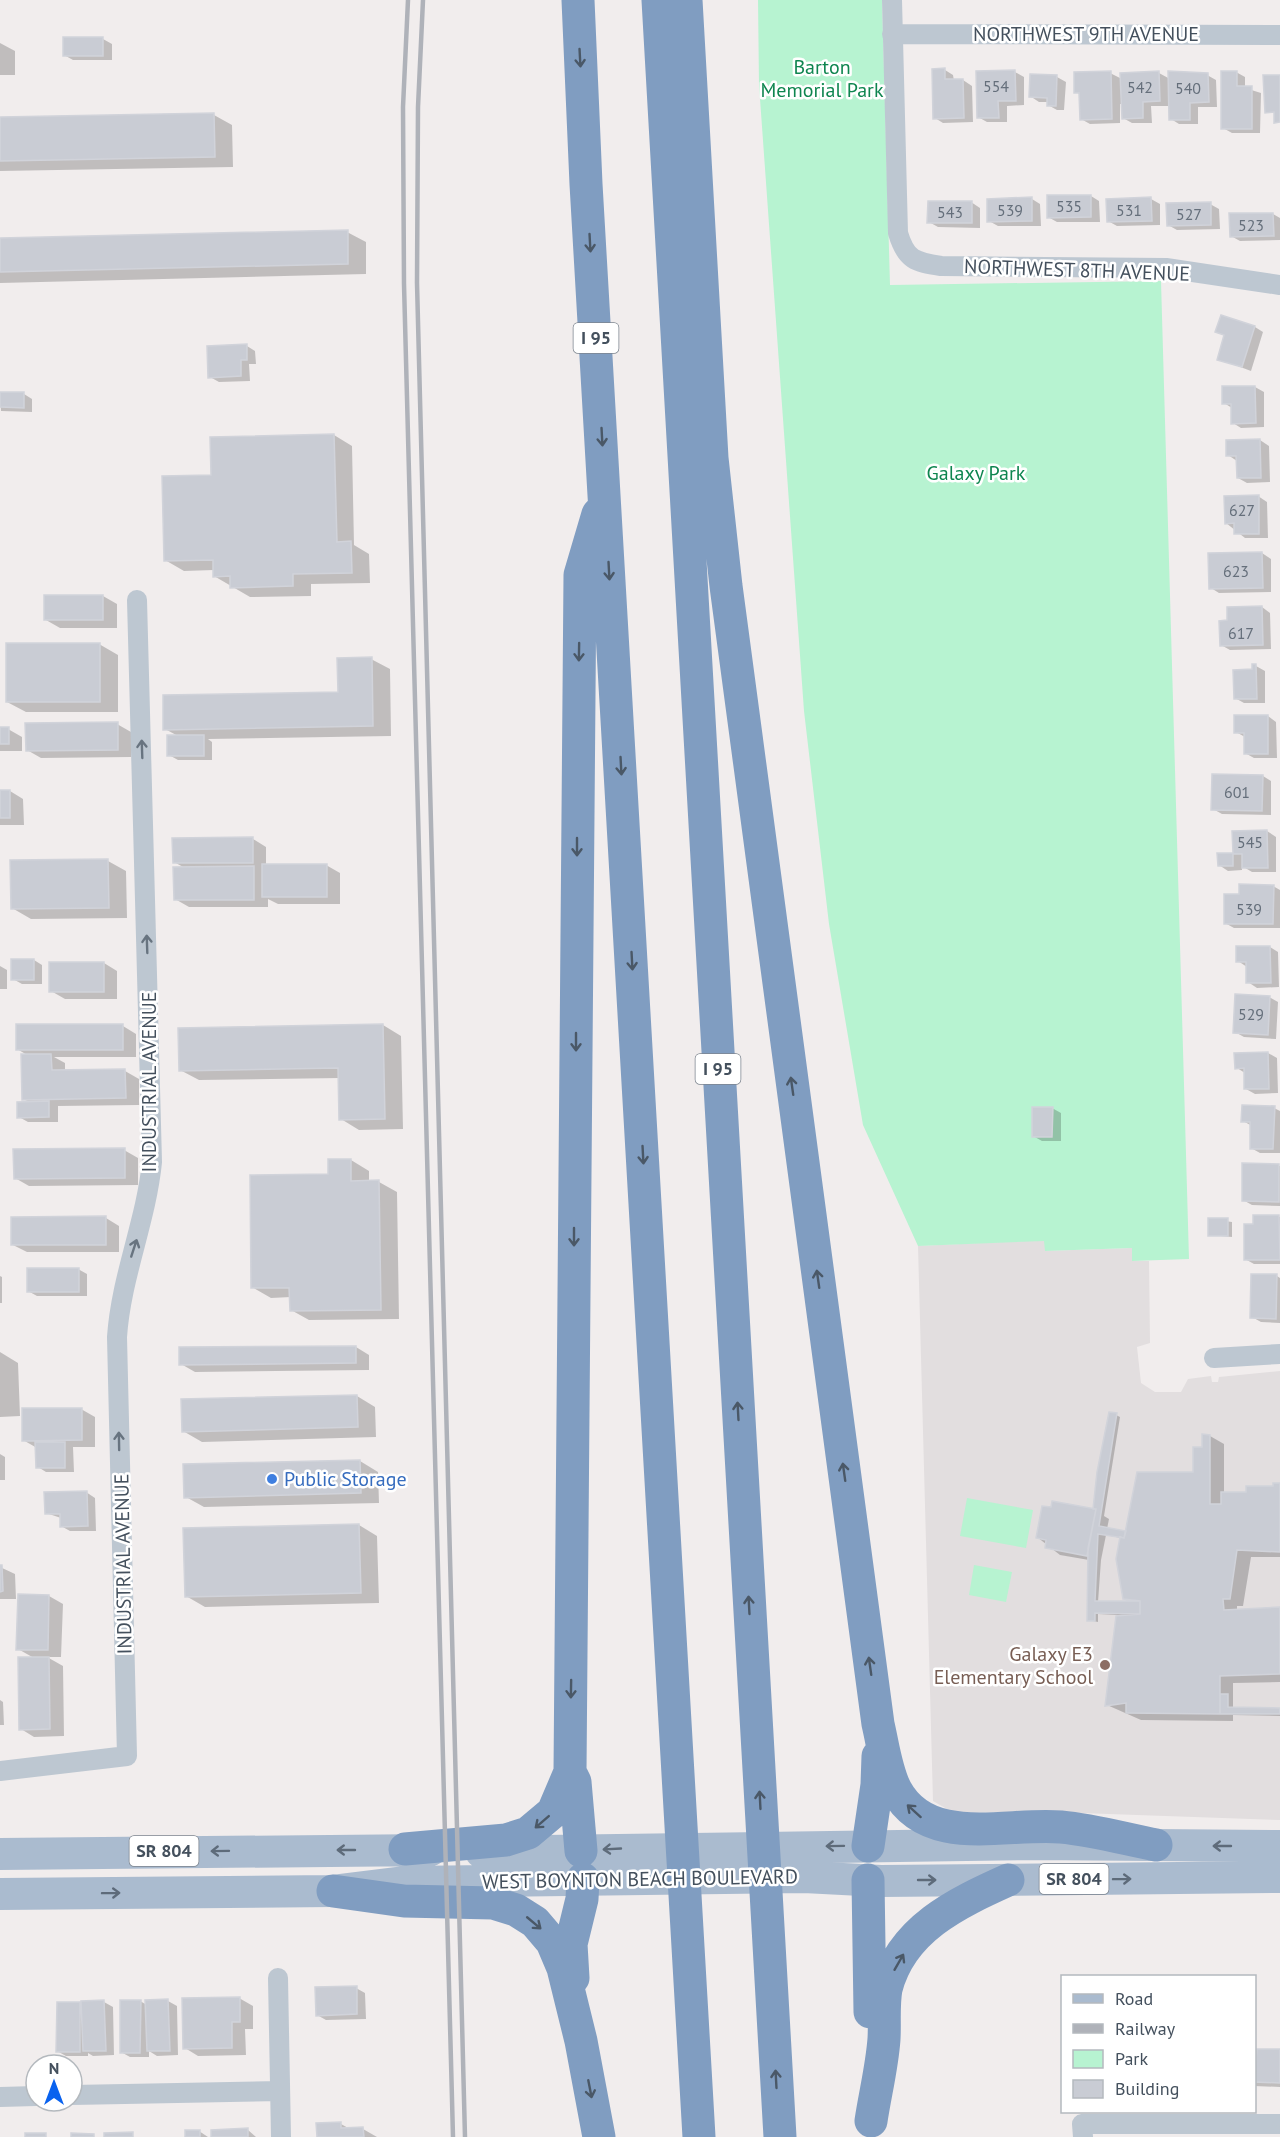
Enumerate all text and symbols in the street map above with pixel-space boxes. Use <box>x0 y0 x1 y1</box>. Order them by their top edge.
street label: NORTHWEST 9TH AVENUE <box>973 21 1199 47</box>
one-way arrow <box>575 48 586 68</box>
park label: Barton Memorial Park <box>761 54 884 103</box>
house number: 554 <box>983 76 1009 96</box>
house number: 542 <box>1127 77 1153 97</box>
house number: 540 <box>1175 78 1201 98</box>
house number: 535 <box>1056 196 1082 216</box>
house number: 539 <box>997 200 1023 220</box>
house number: 531 <box>1116 200 1142 220</box>
house number: 543 <box>937 202 963 222</box>
house number: 527 <box>1176 204 1202 224</box>
house number: 523 <box>1238 215 1264 235</box>
one-way arrow <box>585 232 596 252</box>
street label: NORTHWEST 8TH AVENUE <box>964 253 1190 287</box>
road number: I 95 <box>574 323 618 353</box>
one-way arrow <box>596 427 607 447</box>
park label: Galaxy Park <box>927 460 1026 486</box>
house number: 627 <box>1229 500 1255 520</box>
one-way arrow <box>604 561 615 581</box>
house number: 623 <box>1223 561 1249 581</box>
house number: 617 <box>1228 623 1254 643</box>
one-way arrow <box>573 641 585 661</box>
one-way arrow <box>136 739 147 759</box>
one-way arrow <box>615 756 626 776</box>
house number: 601 <box>1224 782 1250 802</box>
house number: 545 <box>1237 832 1263 852</box>
one-way arrow <box>571 836 583 856</box>
house number: 539 <box>1236 899 1262 919</box>
one-way arrow <box>142 934 153 954</box>
one-way arrow <box>626 950 637 970</box>
street label: INDUSTRIAL AVENUE <box>136 992 162 1172</box>
house number: 529 <box>1238 1004 1264 1024</box>
one-way arrow <box>570 1031 582 1051</box>
road number: I 95 <box>696 1054 740 1084</box>
one-way arrow <box>787 1076 798 1096</box>
one-way arrow <box>638 1145 649 1165</box>
one-way arrow <box>568 1226 580 1246</box>
one-way arrow <box>129 1239 140 1258</box>
one-way arrow <box>813 1270 824 1290</box>
one-way arrow <box>732 1401 743 1421</box>
one-way arrow <box>114 1432 125 1452</box>
one-way arrow <box>839 1463 850 1483</box>
place label: Public Storage <box>284 1466 407 1492</box>
marker: Public Storage <box>265 1472 279 1486</box>
street label: INDUSTRIAL AVENUE <box>108 1473 138 1655</box>
one-way arrow <box>743 1596 754 1616</box>
place label: Galaxy E3 Elementary School <box>934 1641 1093 1690</box>
one-way arrow <box>865 1656 876 1676</box>
marker: Galaxy E3 Elementary School <box>1098 1658 1112 1672</box>
one-way arrow <box>565 1679 577 1699</box>
one-way arrow <box>755 1791 766 1811</box>
one-way arrow <box>907 1804 922 1818</box>
one-way arrow <box>535 1815 550 1829</box>
road number: SR 804 <box>130 1836 198 1866</box>
one-way arrow <box>826 1840 846 1852</box>
one-way arrow <box>1212 1840 1232 1852</box>
one-way arrow <box>337 1844 357 1855</box>
one-way arrow <box>603 1844 622 1855</box>
one-way arrow <box>210 1845 230 1857</box>
street label: WEST BOYNTON BEACH BOULEVARD <box>482 1863 798 1895</box>
road number: SR 804 <box>1040 1864 1108 1894</box>
one-way arrow <box>1111 1873 1131 1885</box>
one-way arrow <box>916 1874 936 1886</box>
one-way arrow <box>100 1887 120 1899</box>
one-way arrow <box>526 1916 541 1930</box>
one-way arrow <box>893 1954 905 1971</box>
legend <box>1061 1975 1256 2113</box>
text: Road <box>1115 1987 1153 2010</box>
text: Railway <box>1115 2017 1176 2040</box>
text: Park <box>1115 2047 1148 2070</box>
north arrow <box>24 2053 84 2113</box>
text: N <box>49 2058 59 2078</box>
one-way arrow <box>771 2069 782 2089</box>
text: Building <box>1115 2077 1179 2100</box>
one-way arrow <box>585 2079 596 2098</box>

